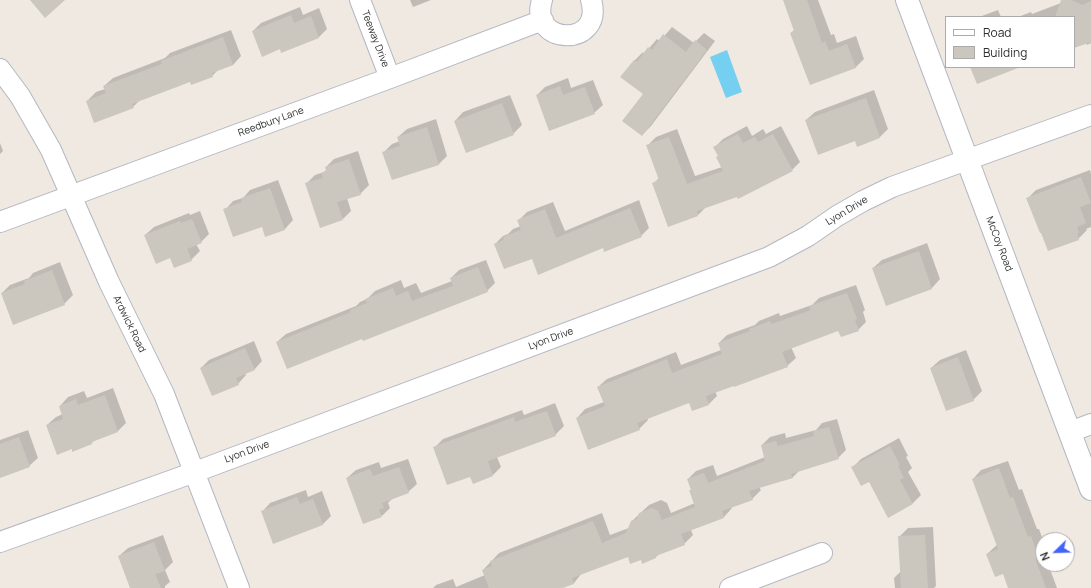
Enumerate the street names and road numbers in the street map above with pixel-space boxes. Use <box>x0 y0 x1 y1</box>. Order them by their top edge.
street label: Teeway Drive <box>359 9 391 69</box>
street label: Reedbury Lane <box>237 105 305 139</box>
street label: Lyon Drive <box>824 194 870 228</box>
street label: McCoy Road <box>983 215 1015 273</box>
street label: Ardwick Road <box>110 294 148 354</box>
street label: Lyon Drive <box>527 325 575 353</box>
street label: Lyon Drive <box>223 438 271 466</box>

